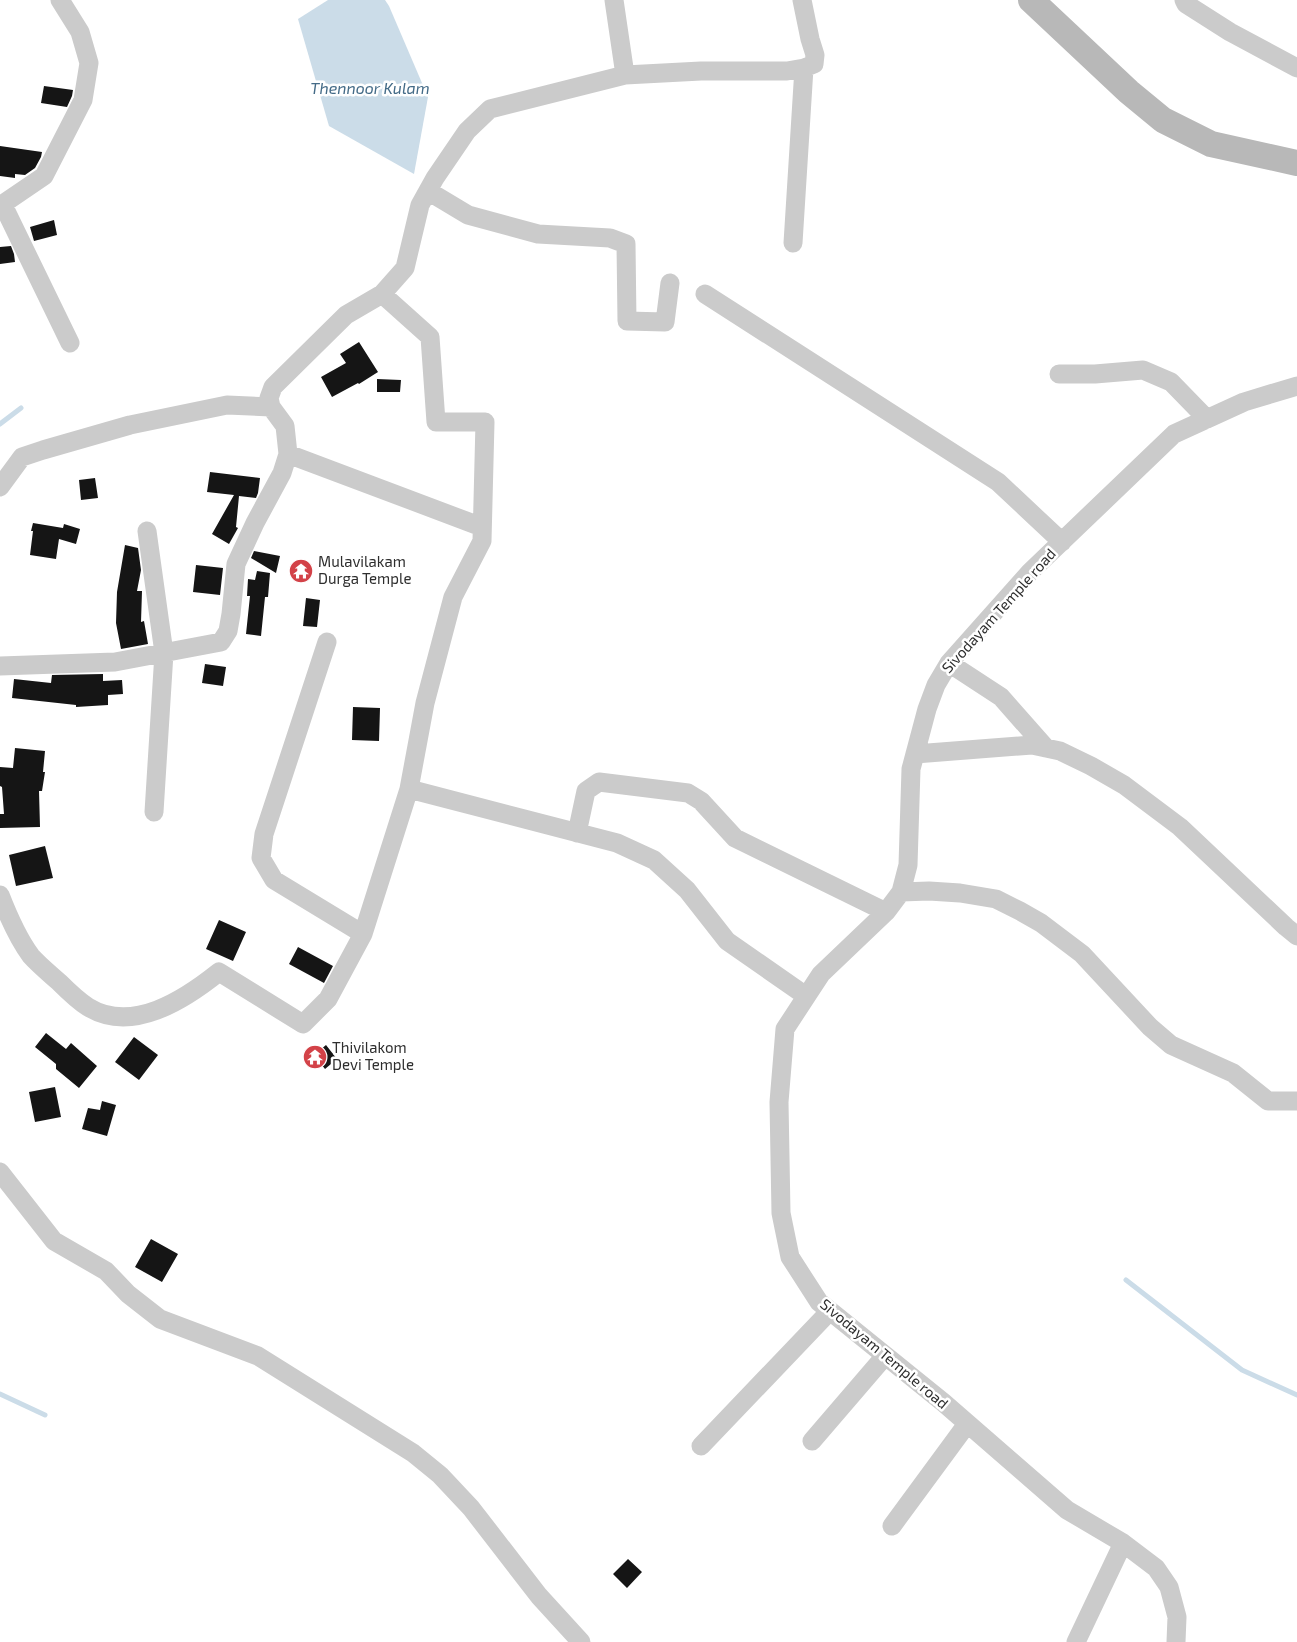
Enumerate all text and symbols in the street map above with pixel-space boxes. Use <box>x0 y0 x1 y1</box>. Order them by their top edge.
water label: Thennoor Kulam <box>310 78 430 97</box>
street label: Sivodayam Temple road <box>938 544 1059 676</box>
place label: Mulavilakam Durga Temple <box>318 552 411 587</box>
temple icon: Mulavilakam Durga Temple <box>288 558 314 584</box>
place label: Thivilakom Devi Temple <box>332 1038 414 1073</box>
temple icon: Thivilakom Devi Temple <box>302 1044 328 1070</box>
street label: Sivodayam Temple road <box>817 1294 952 1412</box>

